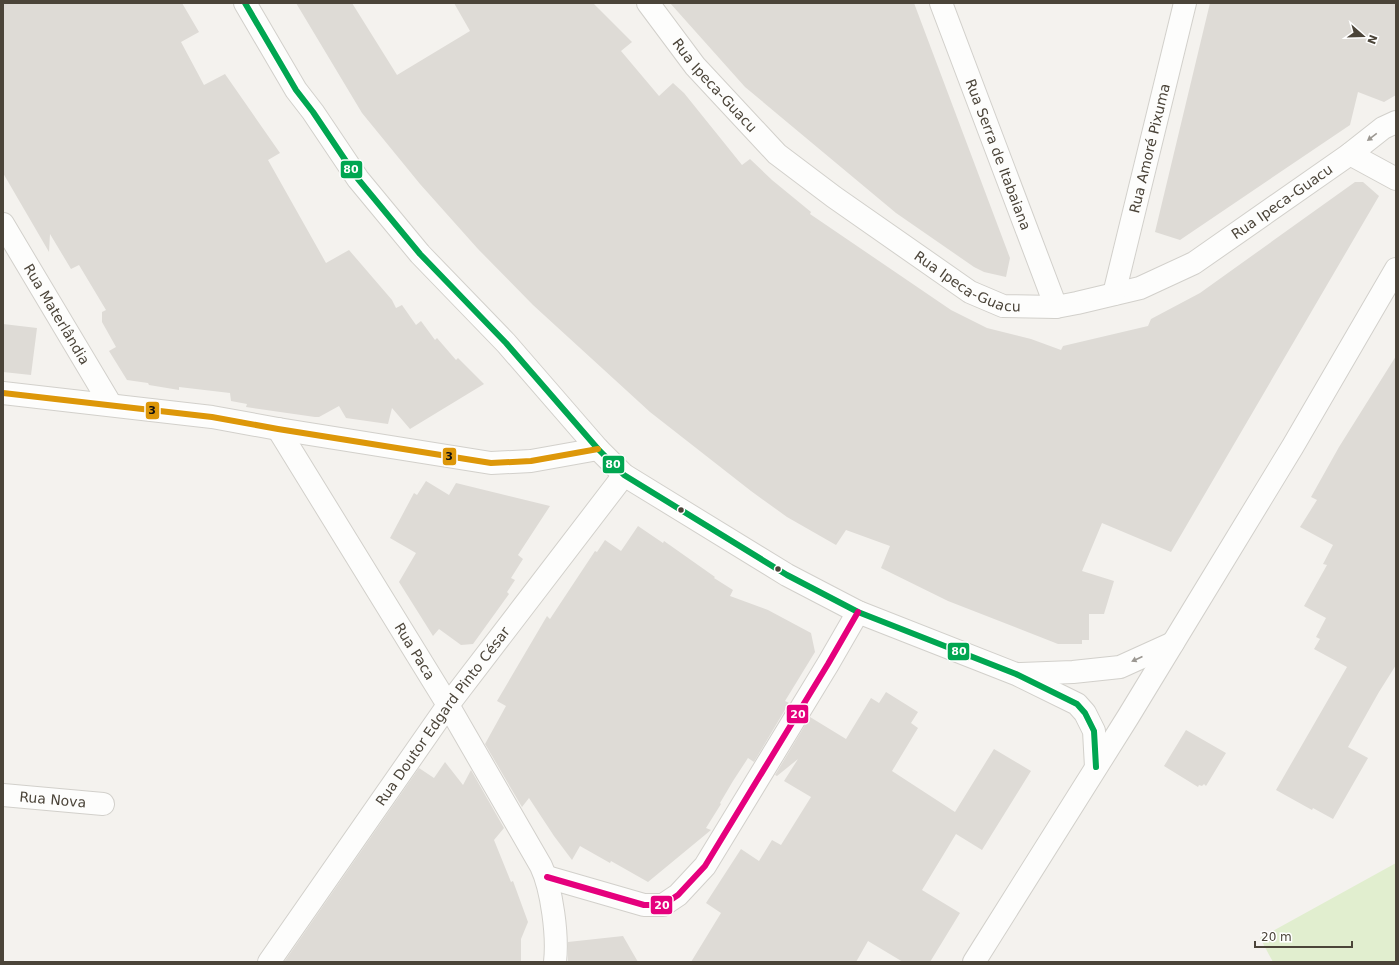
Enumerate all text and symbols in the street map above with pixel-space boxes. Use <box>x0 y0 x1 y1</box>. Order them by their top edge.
north arrow <box>1343 16 1383 56</box>
text: N <box>1364 33 1380 46</box>
street label: Rua Ipeca-Guacu <box>669 35 760 135</box>
street label: Rua Serra de Itabaiana <box>962 77 1034 232</box>
street label: Rua Amoré Pixuma <box>1126 82 1173 215</box>
one-way arrow <box>1367 132 1377 140</box>
line badge: 80 <box>340 160 363 179</box>
street label: Rua Ipeca-Guacu <box>1228 161 1336 242</box>
text: 80 <box>343 163 359 176</box>
street label: Rua Ipeca-Guacu <box>911 248 1021 314</box>
street label: Rua Materlândia <box>21 261 93 367</box>
line badge: 3 <box>145 401 160 420</box>
text: 3 <box>148 404 156 417</box>
line badge: 3 <box>442 447 457 466</box>
text: 3 <box>445 450 453 463</box>
line badge: 80 <box>602 455 625 474</box>
text: 80 <box>605 458 621 471</box>
unlabelled marker <box>676 505 686 515</box>
unlabelled marker <box>773 564 783 574</box>
street label: Rua Paca <box>391 620 438 683</box>
street label: Rua Doutor Edgard Pinto César <box>372 623 513 809</box>
line badge: 80 <box>947 642 970 661</box>
text: 80 <box>951 645 967 658</box>
one-way arrow <box>1132 656 1143 662</box>
line badge: 20 <box>786 704 809 724</box>
text: 20 <box>790 708 806 721</box>
street label: Rua Nova <box>19 789 87 810</box>
line badge: 20 <box>650 895 673 915</box>
text: 20 <box>654 899 670 912</box>
scale bar <box>1255 923 1352 949</box>
text: 20 m <box>1261 930 1292 944</box>

